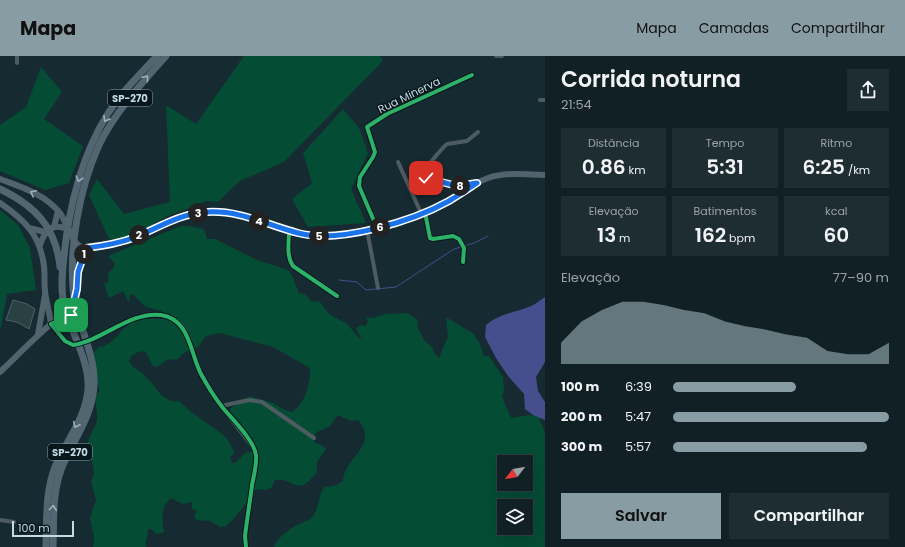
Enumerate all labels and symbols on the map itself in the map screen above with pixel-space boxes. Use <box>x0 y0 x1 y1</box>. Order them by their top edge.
street label: Rua Minerva <box>375 73 443 117</box>
one-way arrow <box>142 76 149 83</box>
road number: SP-270 <box>108 90 152 106</box>
one-way arrow <box>103 115 110 122</box>
pin <box>409 161 443 195</box>
one-way arrow <box>75 175 84 182</box>
pin: 8 <box>450 176 470 196</box>
one-way arrow <box>30 190 37 198</box>
pin: 3 <box>188 203 208 223</box>
pin: 4 <box>249 211 269 231</box>
pin: 6 <box>370 217 390 237</box>
pin: 2 <box>129 225 149 245</box>
pin: 5 <box>309 226 329 246</box>
pin: 1 <box>74 244 94 264</box>
pin <box>54 298 88 332</box>
one-way arrow <box>74 421 81 428</box>
road number: SP-270 <box>48 444 92 460</box>
north arrow <box>497 455 533 491</box>
one-way arrow <box>49 505 58 511</box>
scale bar <box>12 519 74 538</box>

